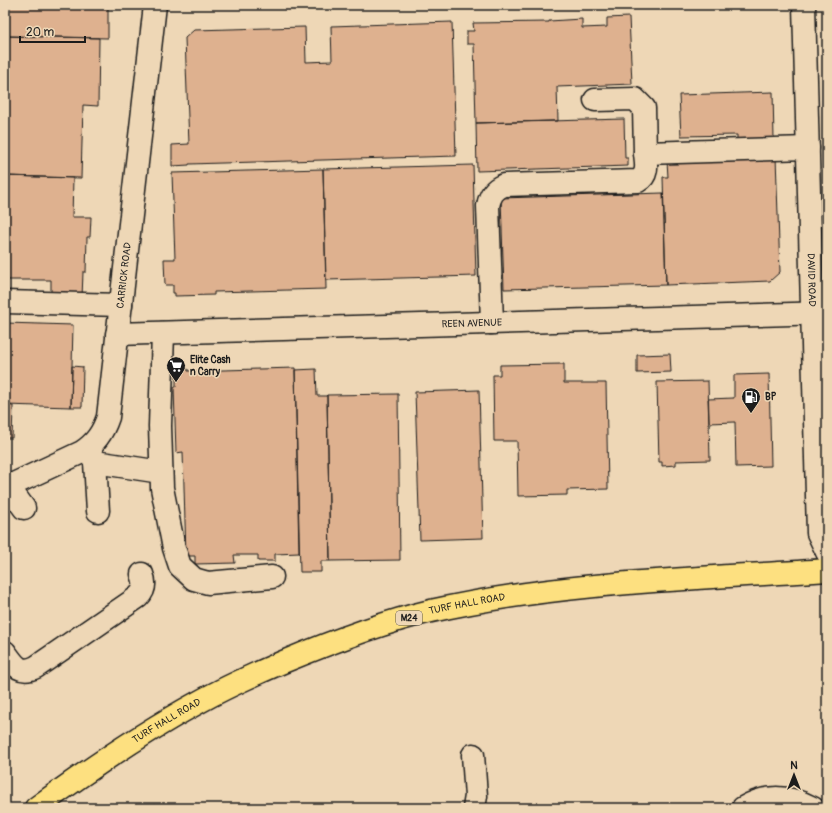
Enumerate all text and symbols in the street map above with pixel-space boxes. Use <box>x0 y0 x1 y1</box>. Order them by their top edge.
scale bar <box>20 18 85 44</box>
text: 20 m <box>26 25 55 40</box>
street label: CARRICK ROAD <box>114 242 134 309</box>
street label: DAVID ROAD <box>805 253 818 307</box>
street label: REEN AVENUE <box>441 317 502 330</box>
place label: Elite Cash n Carry <box>190 354 231 378</box>
supermarket icon: Elite Cash n Carry <box>165 355 187 383</box>
fuel station icon: BP <box>740 386 762 414</box>
place label: BP <box>765 391 777 403</box>
street label: TURF HALL ROAD <box>428 591 506 617</box>
road number: M24 <box>396 611 422 625</box>
street label: TURF HALL ROAD <box>130 696 203 746</box>
north arrow <box>774 755 814 795</box>
text: N <box>790 759 798 772</box>

